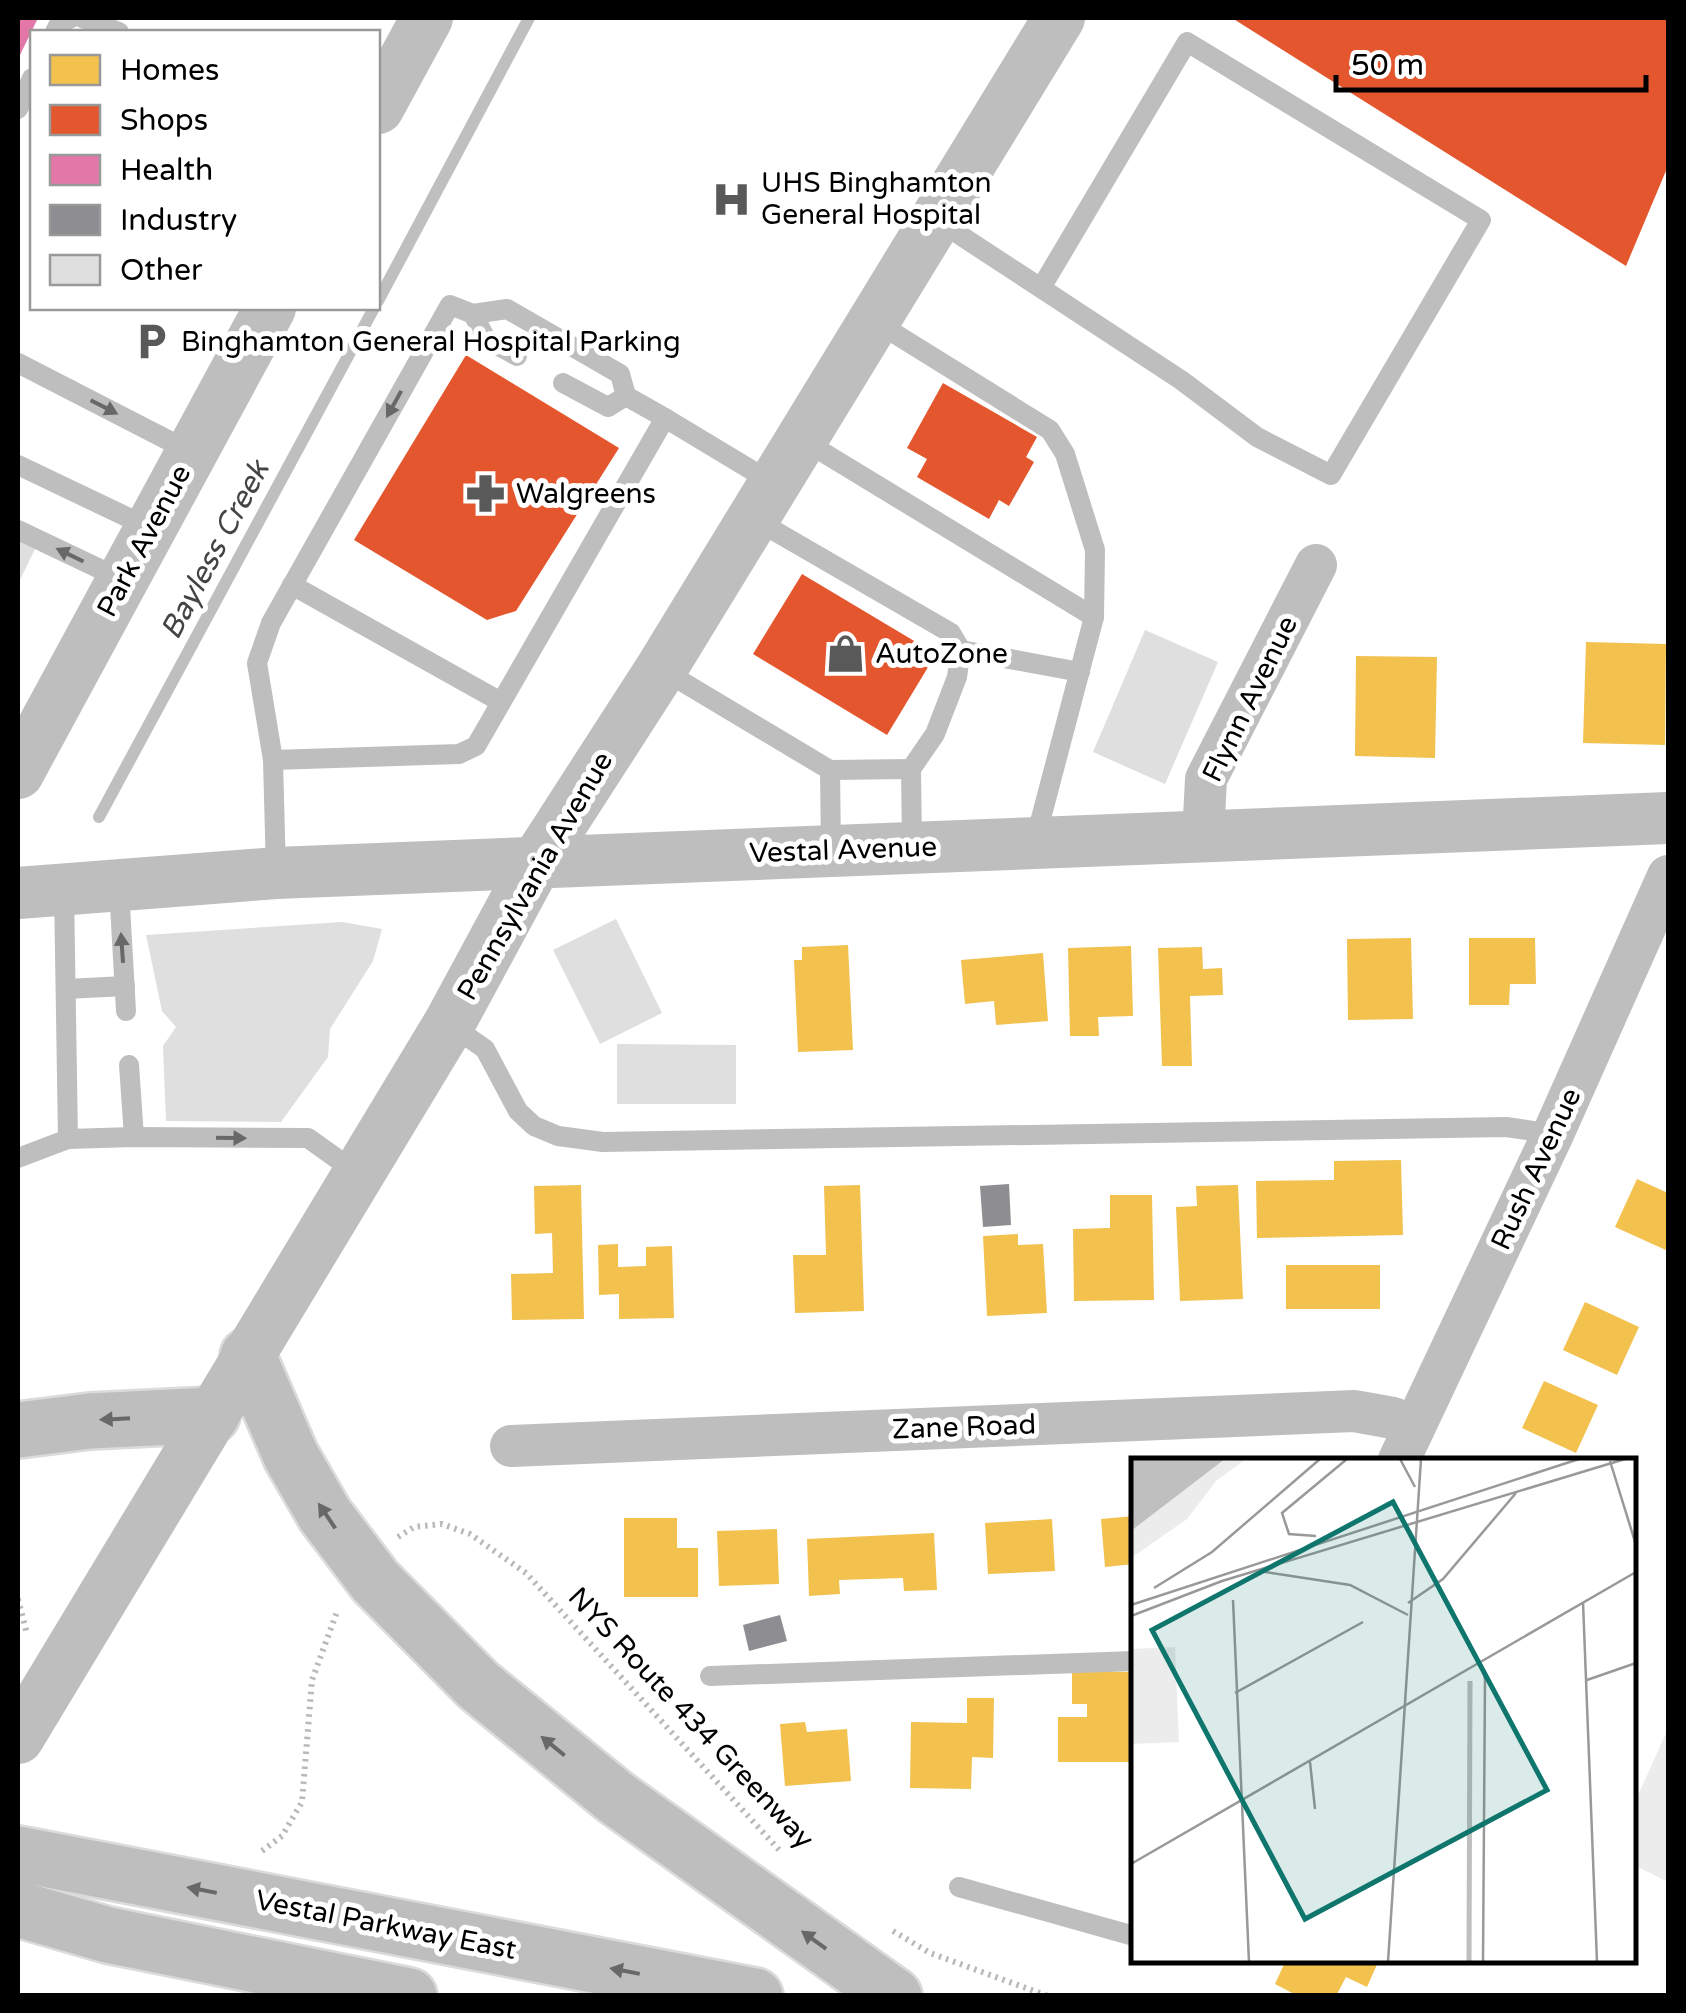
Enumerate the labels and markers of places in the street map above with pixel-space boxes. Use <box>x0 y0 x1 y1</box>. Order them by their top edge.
place label: UHS Binghamton General Hospital <box>761 166 992 232</box>
hospital icon: UHS Binghamton General Hospital <box>710 178 752 220</box>
parking icon: Binghamton General Hospital Parking <box>130 321 172 363</box>
place label: Binghamton General Hospital Parking <box>181 325 681 359</box>
pharmacy icon: Walgreens <box>465 473 507 515</box>
place label: Walgreens <box>516 477 656 511</box>
shop icon: AutoZone <box>824 633 866 675</box>
place label: AutoZone <box>875 637 1008 671</box>

